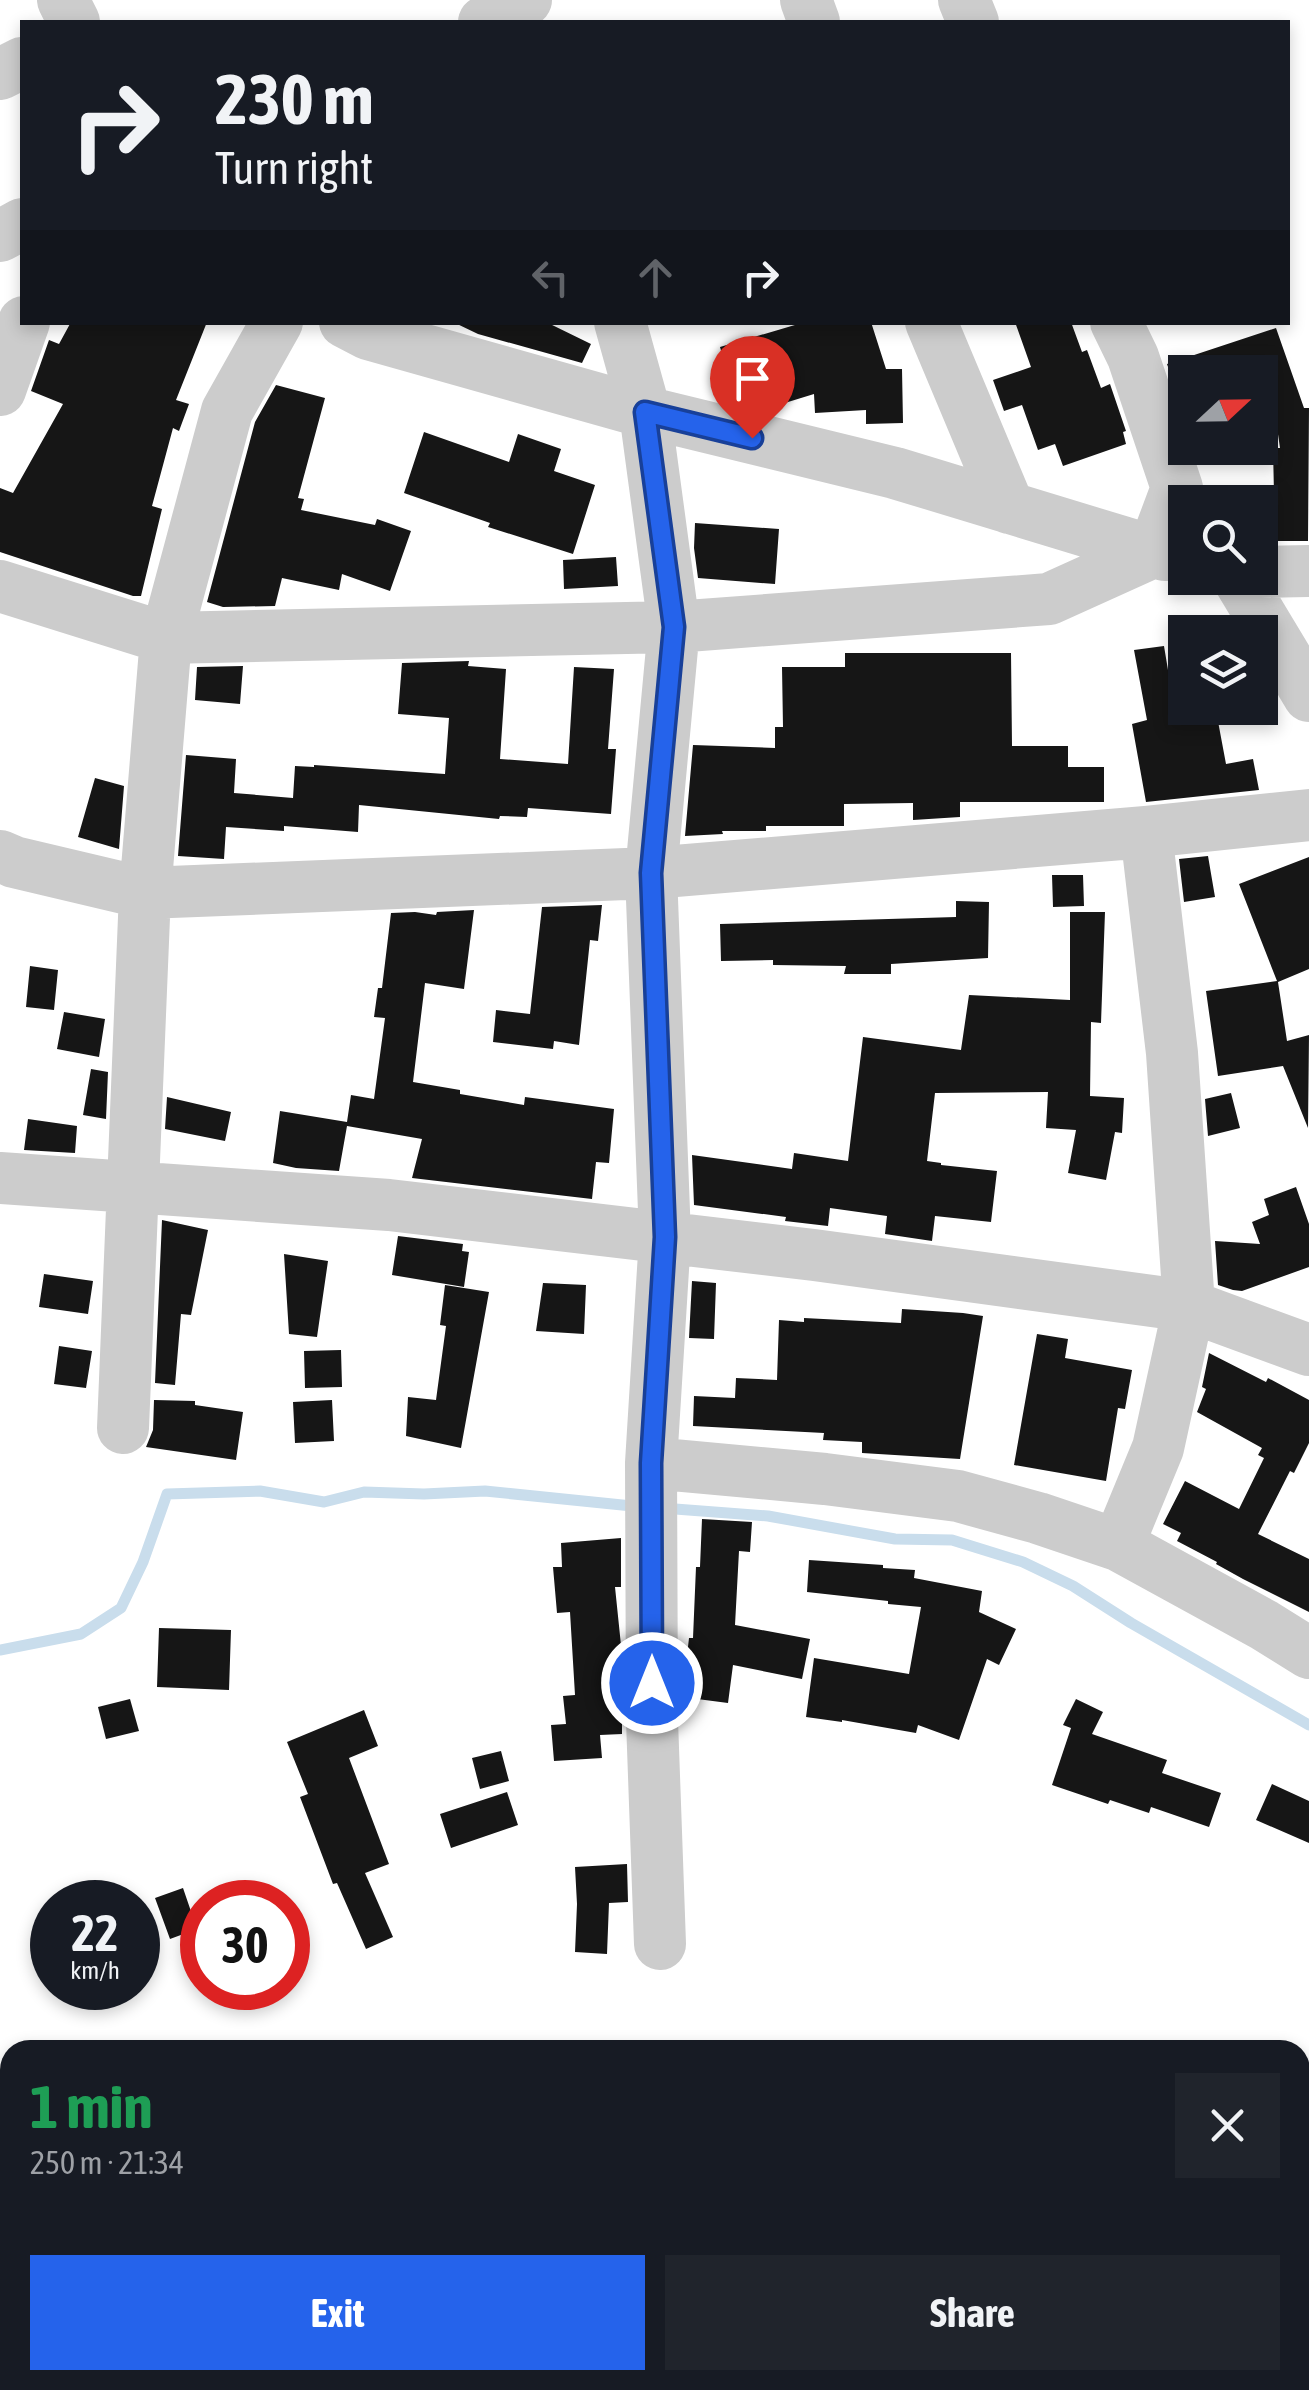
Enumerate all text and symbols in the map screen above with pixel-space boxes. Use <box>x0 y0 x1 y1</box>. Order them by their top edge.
text: 230 m <box>215 59 374 139</box>
icon: right <box>50 60 180 190</box>
text: Turn right <box>215 142 373 194</box>
icon: left <box>523 250 578 305</box>
icon: ahead <box>628 250 683 305</box>
icon: right <box>733 250 788 305</box>
pin <box>710 336 795 439</box>
icon: arrive <box>725 351 780 406</box>
north arrow <box>1168 355 1278 465</box>
map controls <box>1168 355 1278 725</box>
button: search <box>1168 485 1278 595</box>
button: layers <box>1168 615 1278 725</box>
position arrow <box>600 1631 704 1735</box>
speed limit sign: 30 <box>180 1880 310 2010</box>
text: 22 <box>71 1904 118 1962</box>
text: km/h <box>70 1956 120 1984</box>
text: 1 min <box>30 2072 153 2141</box>
button: close <box>1175 2073 1280 2178</box>
text: 250 m · 21:34 <box>30 2144 184 2181</box>
button: Exit <box>30 2255 645 2370</box>
button: Share <box>665 2255 1280 2370</box>

